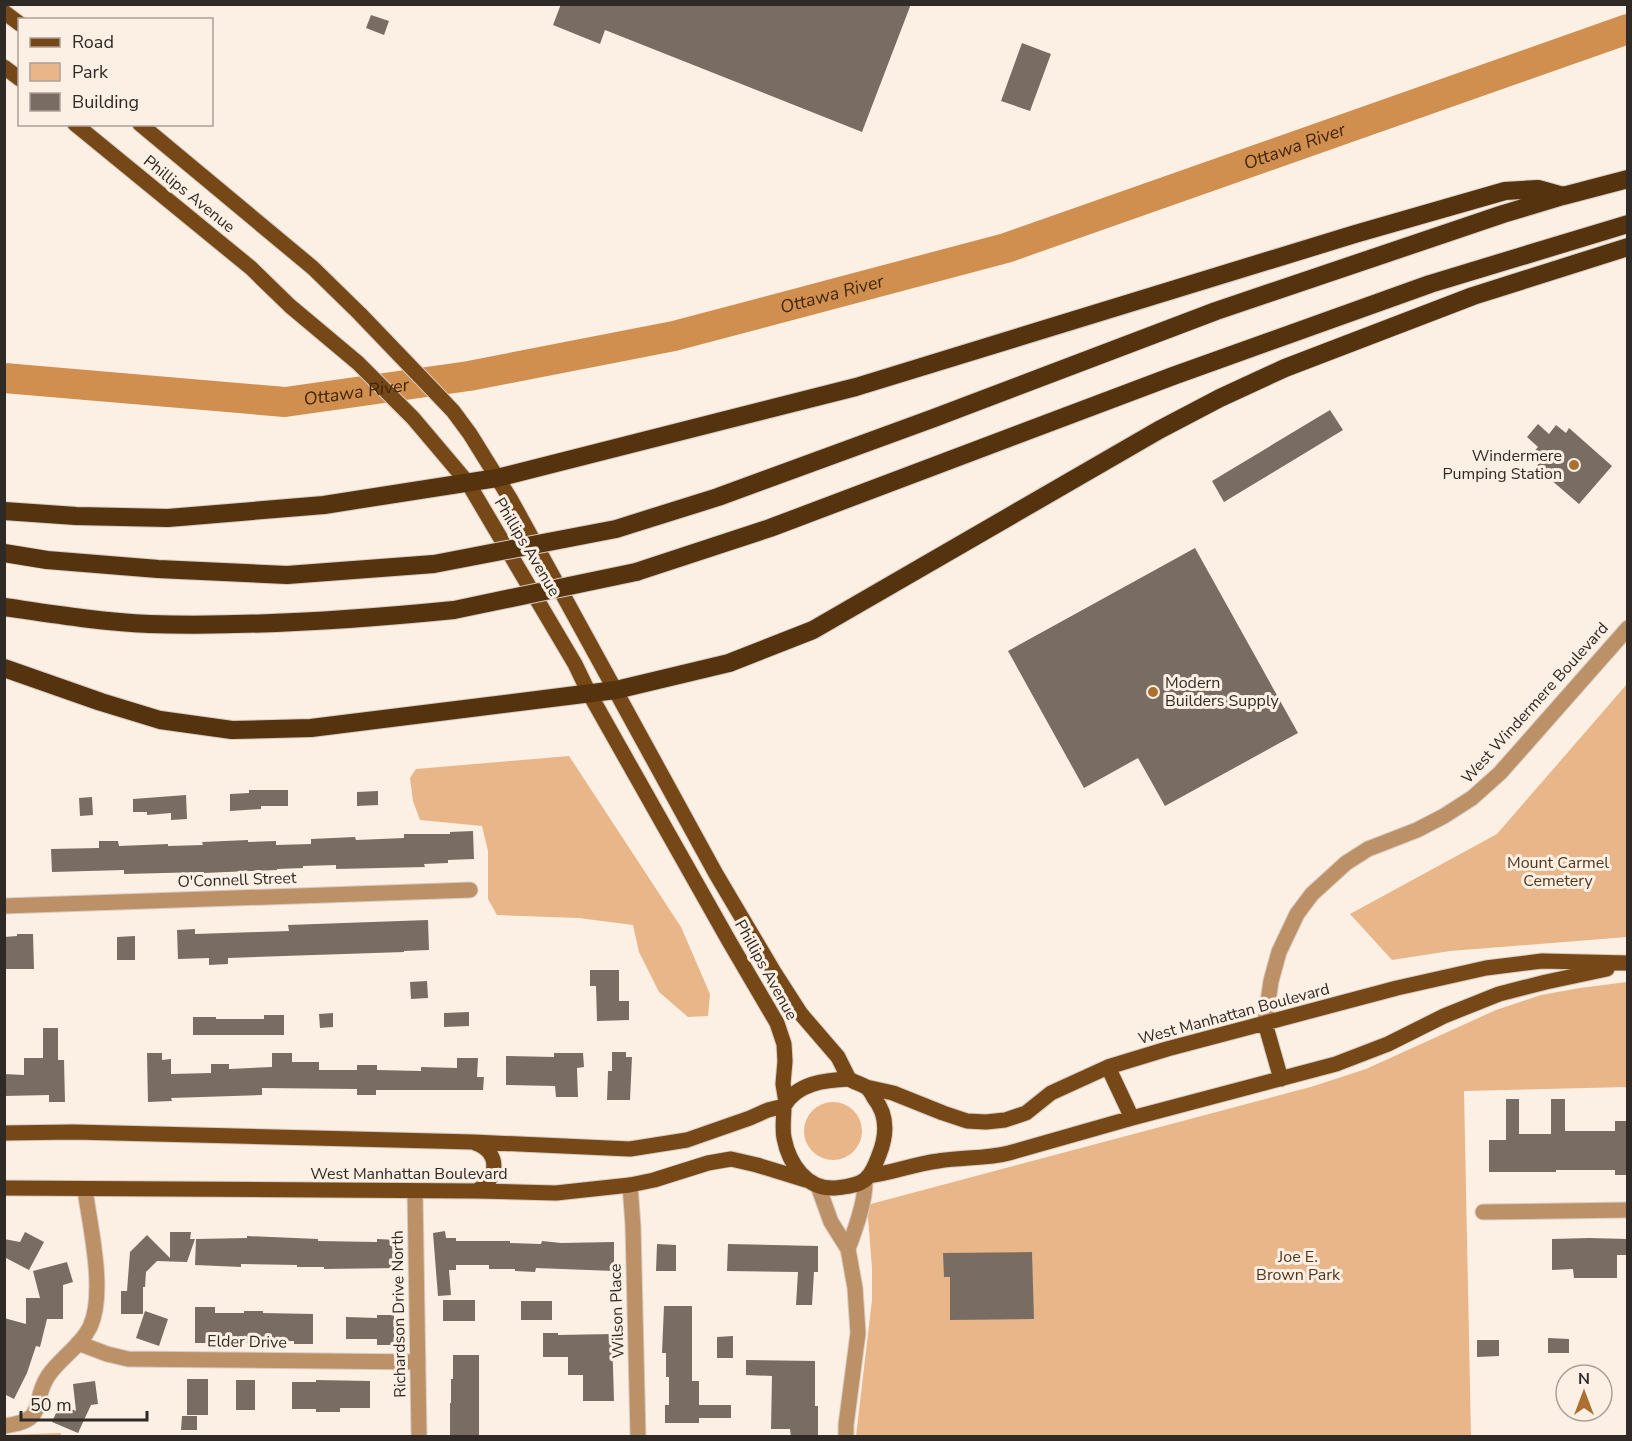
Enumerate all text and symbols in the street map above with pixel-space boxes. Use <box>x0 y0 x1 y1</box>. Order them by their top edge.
legend <box>18 18 213 126</box>
text: Road <box>72 30 114 54</box>
text: Park <box>72 60 109 84</box>
text: Building <box>72 90 139 114</box>
water label: Ottawa River <box>1240 117 1349 175</box>
street label: Phillips Avenue <box>139 150 239 238</box>
water label: Ottawa River <box>777 269 887 319</box>
water label: Ottawa River <box>302 373 411 411</box>
place label: Windermere Pumping Station <box>1442 445 1562 485</box>
marker: Windermere Pumping Station <box>1567 458 1581 472</box>
street label: Phillips Avenue <box>489 493 565 601</box>
street label: West Windermere Boulevard <box>1456 618 1614 788</box>
place label: Modern Builders Supply <box>1165 672 1279 712</box>
marker: Modern Builders Supply <box>1146 685 1160 699</box>
park label: Mount Carmel Cemetery <box>1507 852 1609 892</box>
street label: O'Connell Street <box>177 867 297 893</box>
street label: Phillips Avenue <box>729 916 803 1024</box>
street label: West Manhattan Boulevard <box>1136 978 1332 1050</box>
street label: West Manhattan Boulevard <box>310 1163 508 1185</box>
street label: Richardson Drive North <box>387 1230 411 1398</box>
park label: Joe E. Brown Park <box>1256 1246 1341 1286</box>
street label: Wilson Place <box>604 1263 630 1359</box>
street label: Elder Drive <box>207 1330 287 1354</box>
north arrow <box>1554 1363 1614 1423</box>
text: N <box>1578 1368 1590 1390</box>
scale bar <box>21 1384 147 1422</box>
text: 50 m <box>30 1393 72 1417</box>

